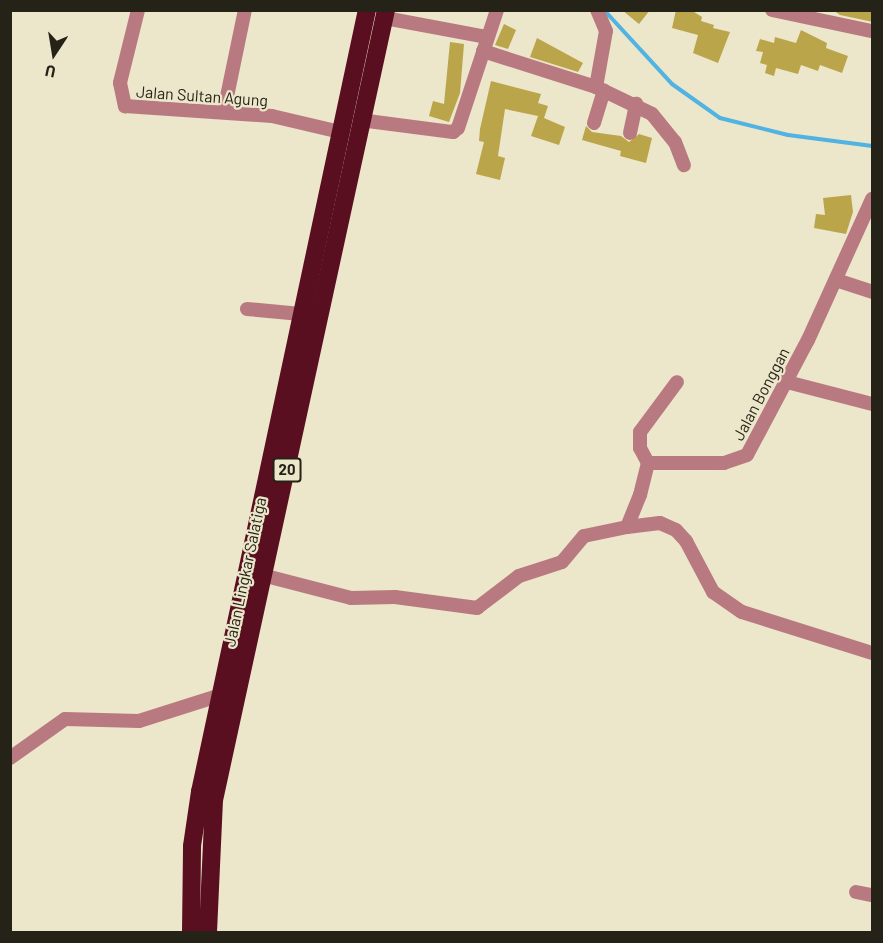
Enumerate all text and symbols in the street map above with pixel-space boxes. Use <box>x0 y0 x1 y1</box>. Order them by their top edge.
north arrow <box>24 24 84 84</box>
text: U <box>43 62 57 82</box>
street label: Jalan Sultan Agung <box>135 82 269 110</box>
street label: Jalan Bonggan <box>728 344 794 444</box>
road number: 20 <box>272 458 302 482</box>
street label: Jalan Lingkar Salatiga <box>220 495 270 649</box>

